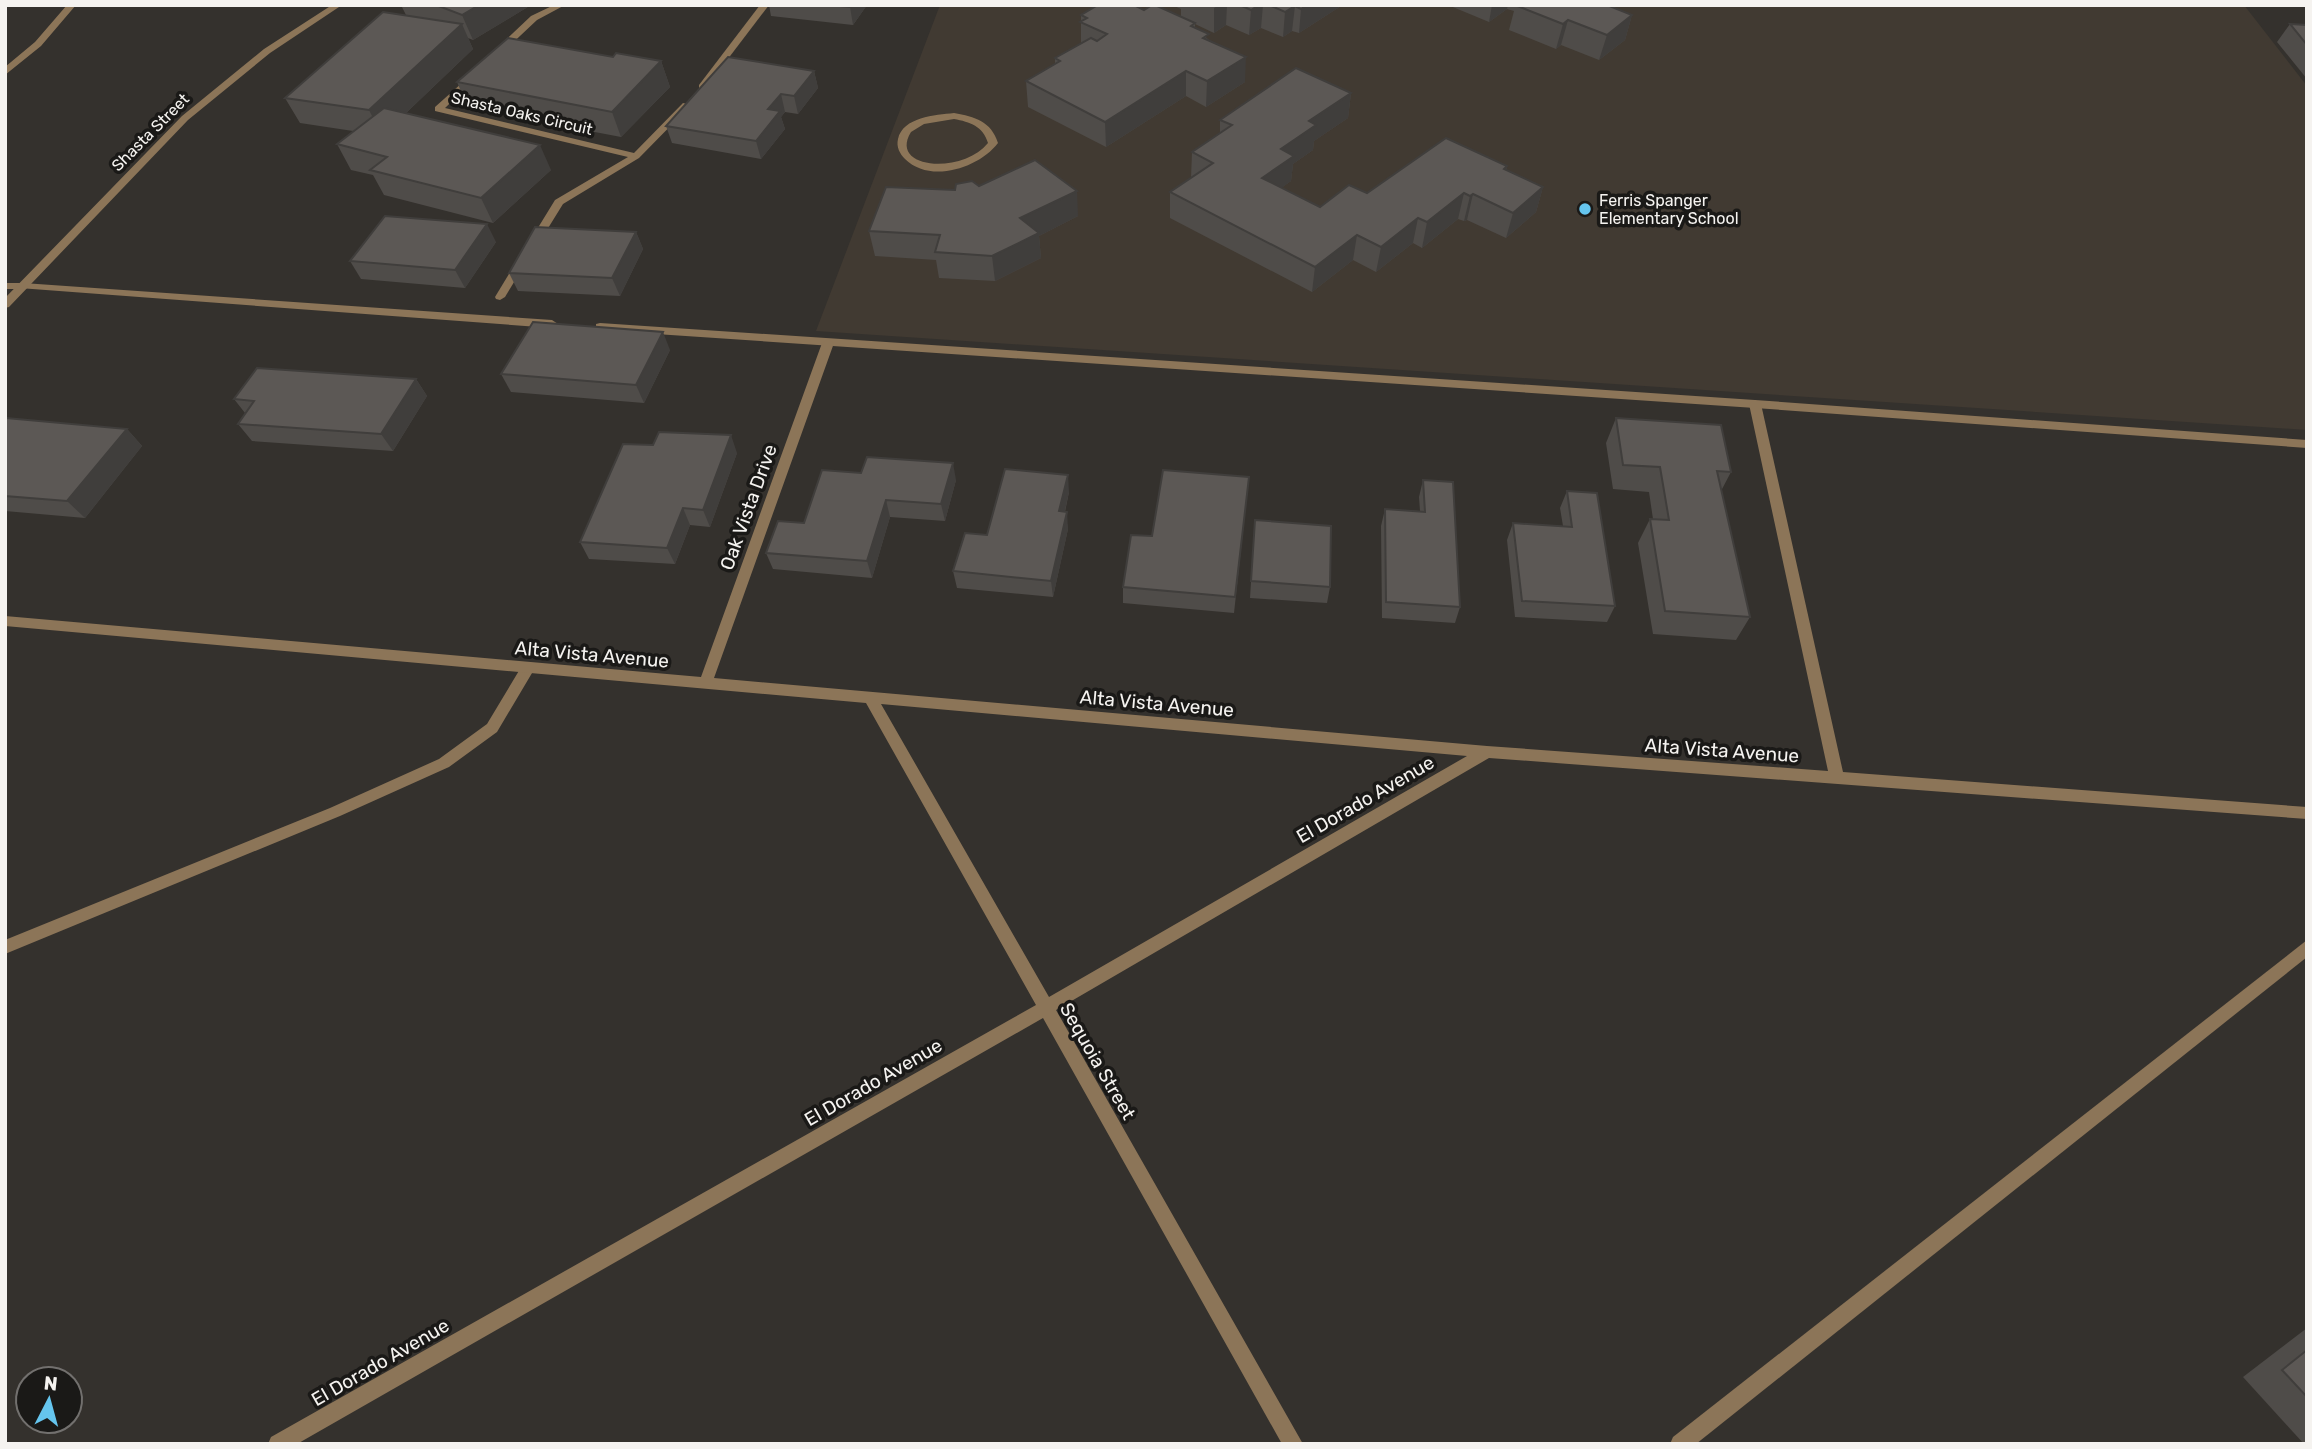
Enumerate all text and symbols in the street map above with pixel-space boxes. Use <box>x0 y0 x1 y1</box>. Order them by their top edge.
street label: Shasta Oaks Circuit <box>449 88 594 139</box>
street label: Shasta Street <box>108 90 193 175</box>
place label: Ferris Spanger Elementary School <box>1599 191 1739 228</box>
marker: Ferris Spanger Elementary School <box>1577 201 1593 217</box>
street label: Oak Vista Drive <box>715 441 782 573</box>
street label: Alta Vista Avenue <box>514 636 670 673</box>
street label: Alta Vista Avenue <box>1079 685 1235 722</box>
street label: Alta Vista Avenue <box>1644 734 1800 767</box>
street label: El Dorado Avenue <box>1292 751 1438 848</box>
street label: Sequoia Street <box>1055 999 1141 1124</box>
street label: El Dorado Avenue <box>800 1034 946 1131</box>
street label: El Dorado Avenue <box>307 1314 453 1411</box>
north arrow <box>14 1365 84 1435</box>
text: N <box>43 1371 59 1396</box>

